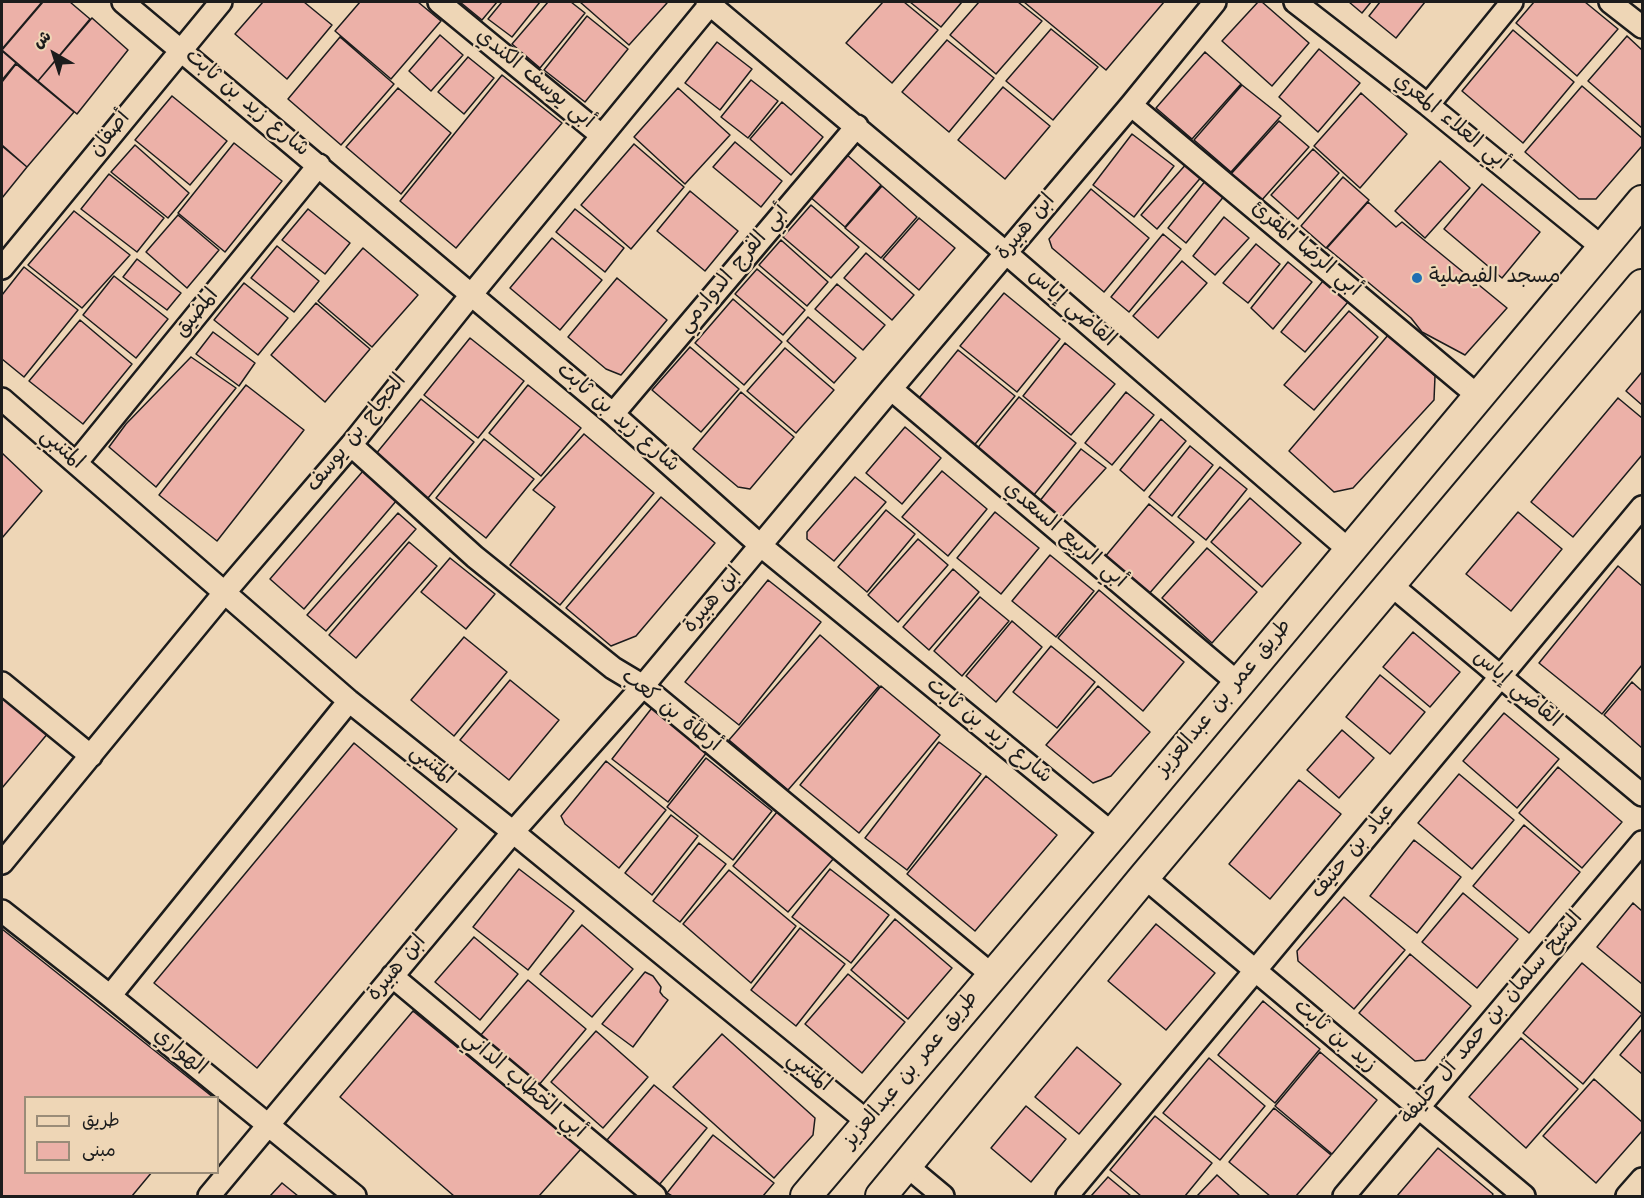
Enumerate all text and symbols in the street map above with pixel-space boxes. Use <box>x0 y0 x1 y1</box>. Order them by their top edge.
north arrow <box>24 24 84 84</box>
text: ش <box>28 24 57 55</box>
street label: أبي يوسف الكندي <box>470 25 598 135</box>
street label: شارع زيد بن ثابت <box>179 45 313 163</box>
street label: أبي العلاء المعري <box>1387 69 1513 177</box>
street label: أصفان <box>85 107 137 163</box>
street label: ابن هبيرة <box>992 190 1062 266</box>
street label: أبي الرضا المقرئ <box>1245 197 1365 303</box>
street label: أبي الفرج الدوادمي <box>674 201 796 339</box>
street label: القاضي إياس <box>1022 264 1120 354</box>
place label: مسجد الفيصلية <box>1429 265 1560 291</box>
marker: مسجد الفيصلية <box>1410 271 1424 285</box>
street label: المضيق <box>171 284 225 344</box>
street label: شارع زيد بن ثابت <box>550 359 684 479</box>
street label: الحجاج بن يوسف <box>303 370 413 498</box>
street label: المتنبي <box>34 424 88 476</box>
street label: أبي الربيع السعدي <box>997 477 1131 595</box>
street label: ابن هبيرة <box>679 563 749 639</box>
street label: طريق عمر بن عبدالعزيز <box>1152 615 1298 783</box>
street label: القاضي إياس <box>1467 646 1565 734</box>
street label: أرطأة بن كعب <box>615 665 725 759</box>
street label: شارع زيد بن ثابت <box>920 674 1056 790</box>
street label: المتنبي <box>404 740 458 792</box>
street label: عباد بن حنيف <box>1307 799 1401 905</box>
street label: الشيخ سلمان بن حمد آل خليفة <box>1396 907 1590 1131</box>
street label: ابن هبيرة <box>363 931 433 1007</box>
street label: طريق عمر بن عبدالعزيز <box>839 987 985 1155</box>
street label: زيد بن ثابت <box>1287 995 1381 1079</box>
street label: الهواري <box>147 1024 211 1082</box>
street label: أبي الخطاب الداني <box>456 1027 590 1145</box>
street label: المتنبي <box>781 1047 835 1099</box>
legend <box>24 1096 219 1174</box>
text: طريق <box>82 1107 120 1136</box>
text: مبنى <box>82 1137 116 1166</box>

